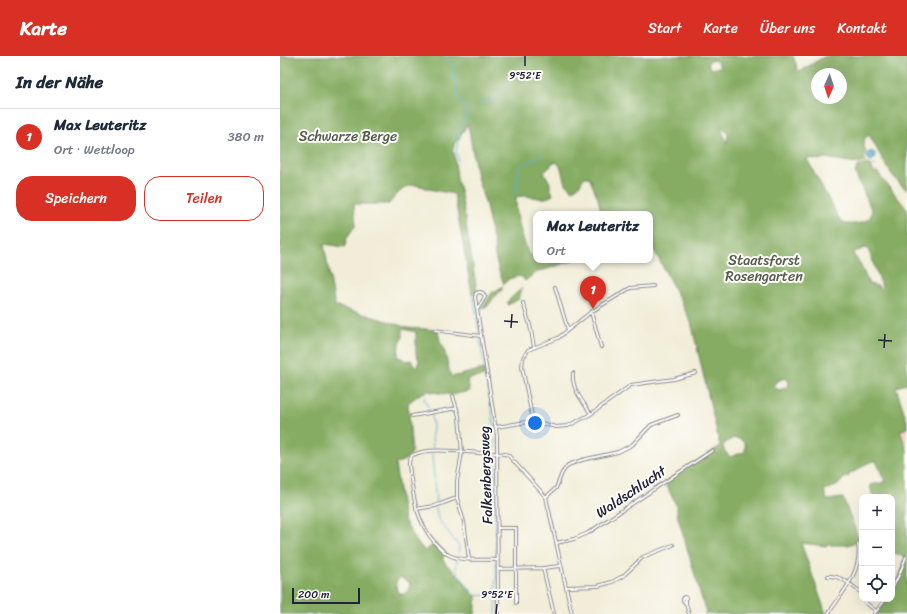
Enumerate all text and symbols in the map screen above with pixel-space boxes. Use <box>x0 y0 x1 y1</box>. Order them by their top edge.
text: Karte <box>20 12 67 45</box>
text: Start <box>648 16 681 41</box>
text: Karte <box>703 16 738 41</box>
text: Über uns <box>760 16 815 41</box>
text: Kontakt <box>837 16 887 41</box>
text: In der Nähe <box>16 67 103 97</box>
text: 9°52'E <box>509 67 542 85</box>
north arrow <box>811 68 847 104</box>
text: Max Leuteritz <box>54 112 146 138</box>
park label: Schwarze Berge <box>299 124 397 149</box>
text: 1 <box>26 125 32 148</box>
text: 380 m <box>227 125 264 148</box>
text: Ort · Wettloop <box>54 138 135 161</box>
button: Speichern <box>16 176 136 221</box>
button: Teilen <box>144 176 264 221</box>
popup <box>533 211 653 263</box>
text: Max Leuteritz <box>547 213 639 239</box>
text: Ort <box>547 239 566 262</box>
park label: Staatsforst Rosengarten <box>725 248 803 289</box>
pin: 1 <box>580 276 606 309</box>
your location <box>525 413 545 433</box>
street label: Falkenbergsweg <box>472 425 500 525</box>
street label: Waldschlucht <box>591 458 673 525</box>
map controls <box>859 494 895 602</box>
button: + <box>859 494 895 530</box>
button: − <box>859 530 895 566</box>
button: locate <box>859 566 895 602</box>
text: 200 m <box>298 585 330 604</box>
scale bar <box>292 586 360 605</box>
text: 9°52'E <box>481 586 514 604</box>

